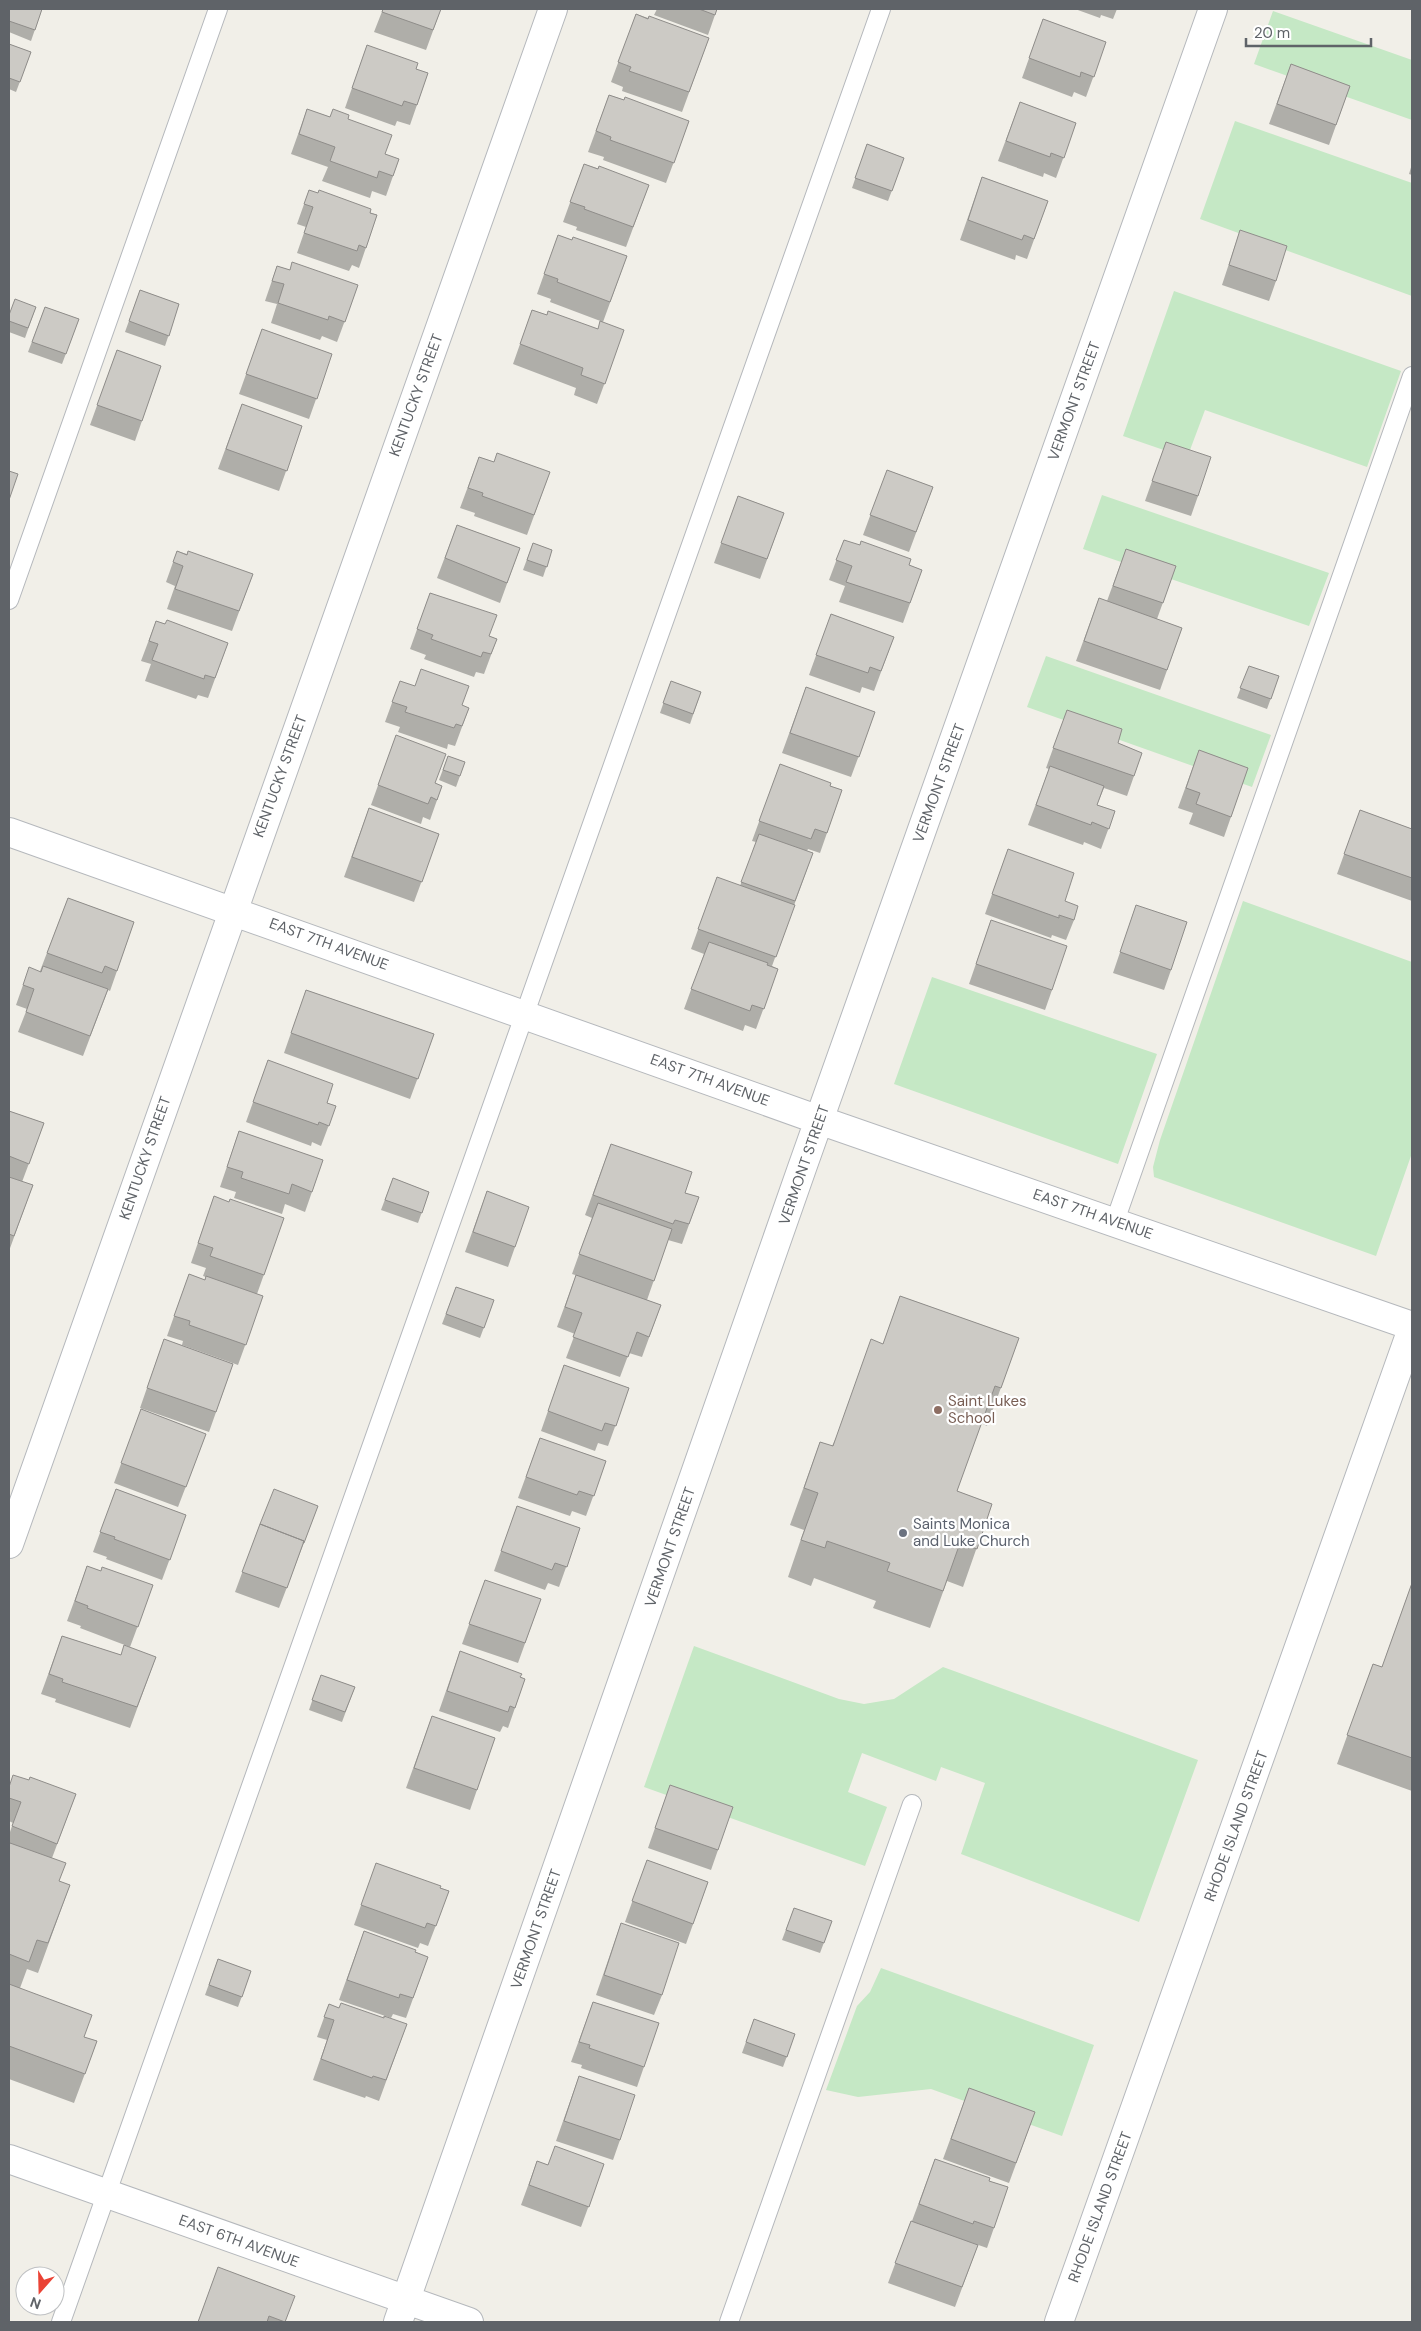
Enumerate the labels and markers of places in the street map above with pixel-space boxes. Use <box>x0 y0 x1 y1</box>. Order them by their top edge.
place label: Saint Lukes School <box>948 1391 1027 1428</box>
marker: Saint Lukes School <box>932 1404 944 1416</box>
place label: Saints Monica and Luke Church <box>913 1514 1030 1551</box>
marker: Saints Monica and Luke Church <box>897 1527 909 1539</box>

